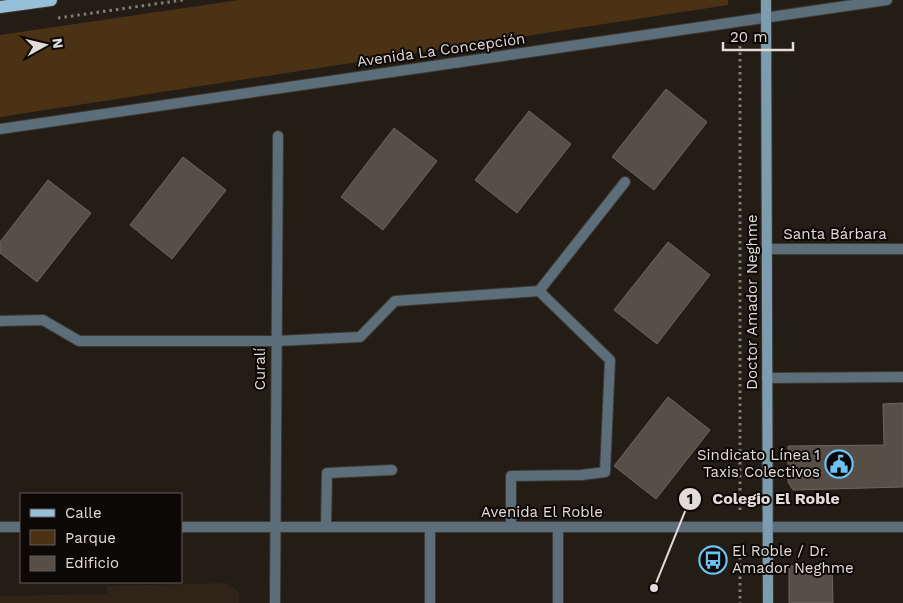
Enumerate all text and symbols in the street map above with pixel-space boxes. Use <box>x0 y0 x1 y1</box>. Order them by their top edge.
north arrow <box>20 20 70 70</box>
scale bar <box>723 20 793 52</box>
text: 20 m <box>730 28 768 46</box>
street label: Avenida La Concepción <box>356 29 526 71</box>
text: N <box>49 37 67 49</box>
street label: Doctor Amador Neghme <box>743 214 761 390</box>
street label: Santa Bárbara <box>783 225 887 243</box>
street label: Curalí <box>251 348 269 390</box>
place label: Sindicato Línea 1 Taxis Colectivos <box>697 446 820 481</box>
public building icon: Sindicato Línea 1 Taxis Colectivos <box>824 449 854 479</box>
callout: Colegio El Roble <box>678 483 850 514</box>
text: Colegio El Roble <box>712 489 840 508</box>
text: 1 <box>687 490 693 508</box>
legend <box>20 493 182 583</box>
street label: Avenida El Roble <box>481 503 603 521</box>
text: Calle <box>65 504 102 522</box>
text: Parque <box>65 529 116 547</box>
place label: El Roble / Dr. Amador Neghme <box>732 542 854 577</box>
bus stop icon: El Roble / Dr. Amador Neghme <box>698 545 728 575</box>
text: Edificio <box>65 554 119 572</box>

